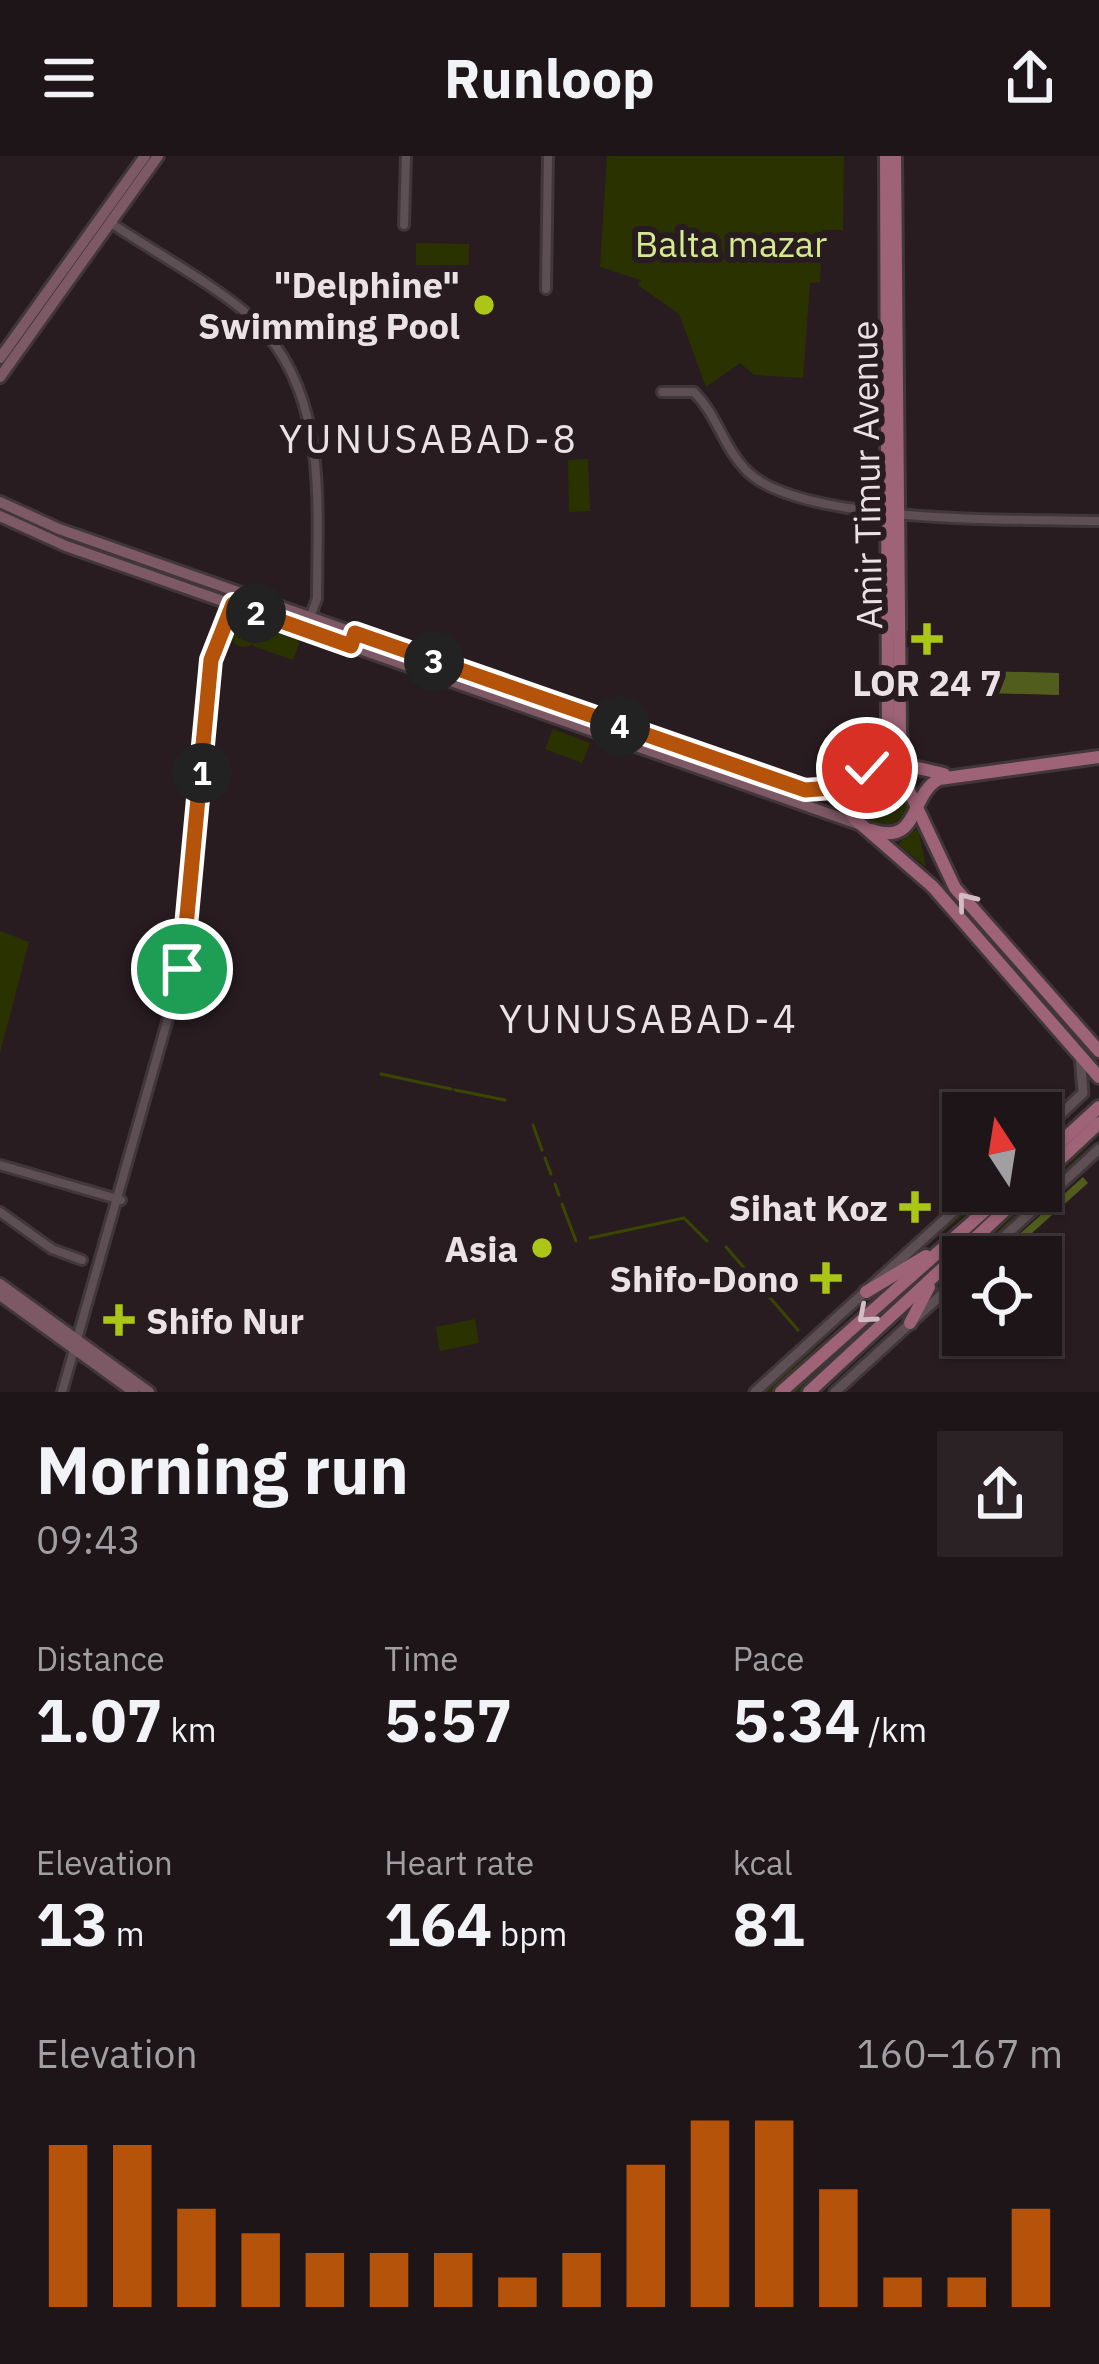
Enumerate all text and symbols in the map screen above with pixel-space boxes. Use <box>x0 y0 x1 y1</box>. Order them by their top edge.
text: Runloop <box>444 43 655 113</box>
icon: menu <box>36 45 102 111</box>
icon: share <box>997 45 1063 111</box>
park label: Balta mazar <box>635 220 827 267</box>
place label: "Delphine" Swimming Pool <box>198 261 460 349</box>
marker: "Delphine" Swimming Pool <box>471 292 497 318</box>
street label: Amir Timur Avenue <box>840 320 892 630</box>
district label: YUNUSABAD-8 <box>279 413 579 464</box>
pin: 2 <box>226 583 286 643</box>
text: 2 <box>246 591 266 634</box>
marker: LOR 24 7 <box>911 623 943 655</box>
pin: 3 <box>404 631 464 691</box>
text: 3 <box>424 639 444 682</box>
place label: LOR 24 7 <box>852 659 1002 706</box>
pin: 4 <box>590 696 650 756</box>
text: 4 <box>610 704 630 747</box>
pin <box>816 717 918 819</box>
icon: check <box>834 735 900 801</box>
pin: 1 <box>172 743 232 803</box>
text: 1 <box>192 751 212 794</box>
one-way arrow <box>959 892 980 914</box>
pin <box>131 918 233 1020</box>
icon: arrive <box>149 936 215 1002</box>
district label: YUNUSABAD-4 <box>499 993 799 1044</box>
north arrow <box>942 1092 1062 1212</box>
map controls <box>942 1092 1062 1356</box>
place label: Sihat Koz <box>728 1184 888 1231</box>
marker: Sihat Koz <box>899 1191 931 1223</box>
place label: Asia <box>444 1225 518 1272</box>
marker: Asia <box>529 1235 555 1261</box>
button: locate <box>942 1236 1062 1356</box>
place label: Shifo-Dono <box>610 1255 799 1302</box>
marker: Shifo-Dono <box>810 1262 842 1294</box>
place label: Shifo Nur <box>146 1297 304 1344</box>
one-way arrow <box>859 1301 880 1322</box>
marker: Shifo Nur <box>103 1304 135 1336</box>
text: Morning run <box>36 1426 409 1512</box>
button: share <box>937 1431 1063 1557</box>
text: 09:43 <box>36 1514 141 1565</box>
text: Distance <box>36 1637 165 1680</box>
text: Time <box>384 1637 458 1680</box>
text: Pace <box>733 1637 804 1680</box>
text: 1.07 <box>36 1680 163 1759</box>
text: 5:57 <box>384 1680 512 1759</box>
text: 5:34 <box>733 1680 860 1759</box>
text: km <box>163 1708 217 1751</box>
text: /km <box>860 1708 927 1751</box>
text: Elevation <box>36 1841 173 1884</box>
text: Heart rate <box>384 1841 534 1884</box>
text: kcal <box>733 1841 793 1884</box>
text: 13 <box>36 1884 108 1963</box>
text: 164 <box>384 1884 492 1963</box>
text: 81 <box>733 1884 805 1963</box>
text: m <box>108 1912 145 1955</box>
text: bpm <box>492 1912 567 1955</box>
text: Elevation <box>36 2028 198 2079</box>
text: 160–167 m <box>856 2028 1063 2079</box>

